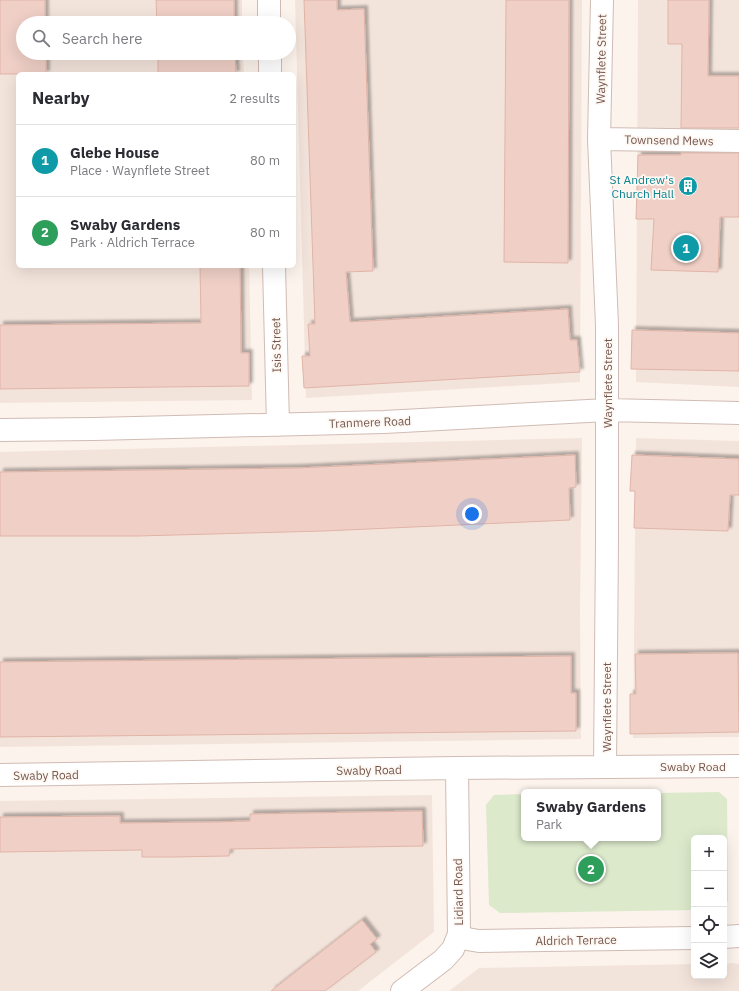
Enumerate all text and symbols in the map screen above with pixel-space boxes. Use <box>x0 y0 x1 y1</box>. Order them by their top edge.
street label: Waynflete Street <box>593 14 609 104</box>
search box <box>16 16 296 60</box>
icon: search <box>30 27 52 49</box>
text: Search here <box>62 29 142 48</box>
text: Nearby <box>32 87 90 109</box>
text: 2 results <box>229 90 280 107</box>
street label: Townsend Mews <box>624 132 714 148</box>
text: Glebe House <box>70 143 159 162</box>
text: 1 <box>41 152 49 169</box>
text: 80 m <box>250 152 280 169</box>
text: Place · Waynflete Street <box>70 162 210 179</box>
place label: St Andrew's Church Hall <box>609 172 674 201</box>
building icon: St Andrew's Church Hall <box>677 175 699 197</box>
text: Swaby Gardens <box>70 215 180 234</box>
text: 2 <box>41 224 49 241</box>
text: 80 m <box>250 224 280 241</box>
pin: 1 <box>673 233 699 263</box>
text: Park · Aldrich Terrace <box>70 234 195 251</box>
street label: Isis Street <box>268 317 284 373</box>
street label: Waynflete Street <box>600 338 615 428</box>
street label: Tranmere Road <box>329 413 411 431</box>
your location <box>462 504 482 524</box>
street label: Waynflete Street <box>599 662 614 752</box>
street label: Swaby Road <box>660 759 726 774</box>
street label: Swaby Road <box>336 762 402 778</box>
street label: Swaby Road <box>13 767 79 783</box>
popup <box>521 789 661 841</box>
text: Swaby Gardens <box>536 797 646 816</box>
text: Park <box>536 816 562 833</box>
map controls <box>691 835 727 979</box>
button: + <box>691 835 727 871</box>
pin: 2 <box>578 854 604 884</box>
street label: Lidiard Road <box>450 858 466 926</box>
button: − <box>691 871 727 907</box>
button: locate <box>691 907 727 943</box>
street label: Aldrich Terrace <box>535 932 617 948</box>
button: layers <box>691 943 727 979</box>

